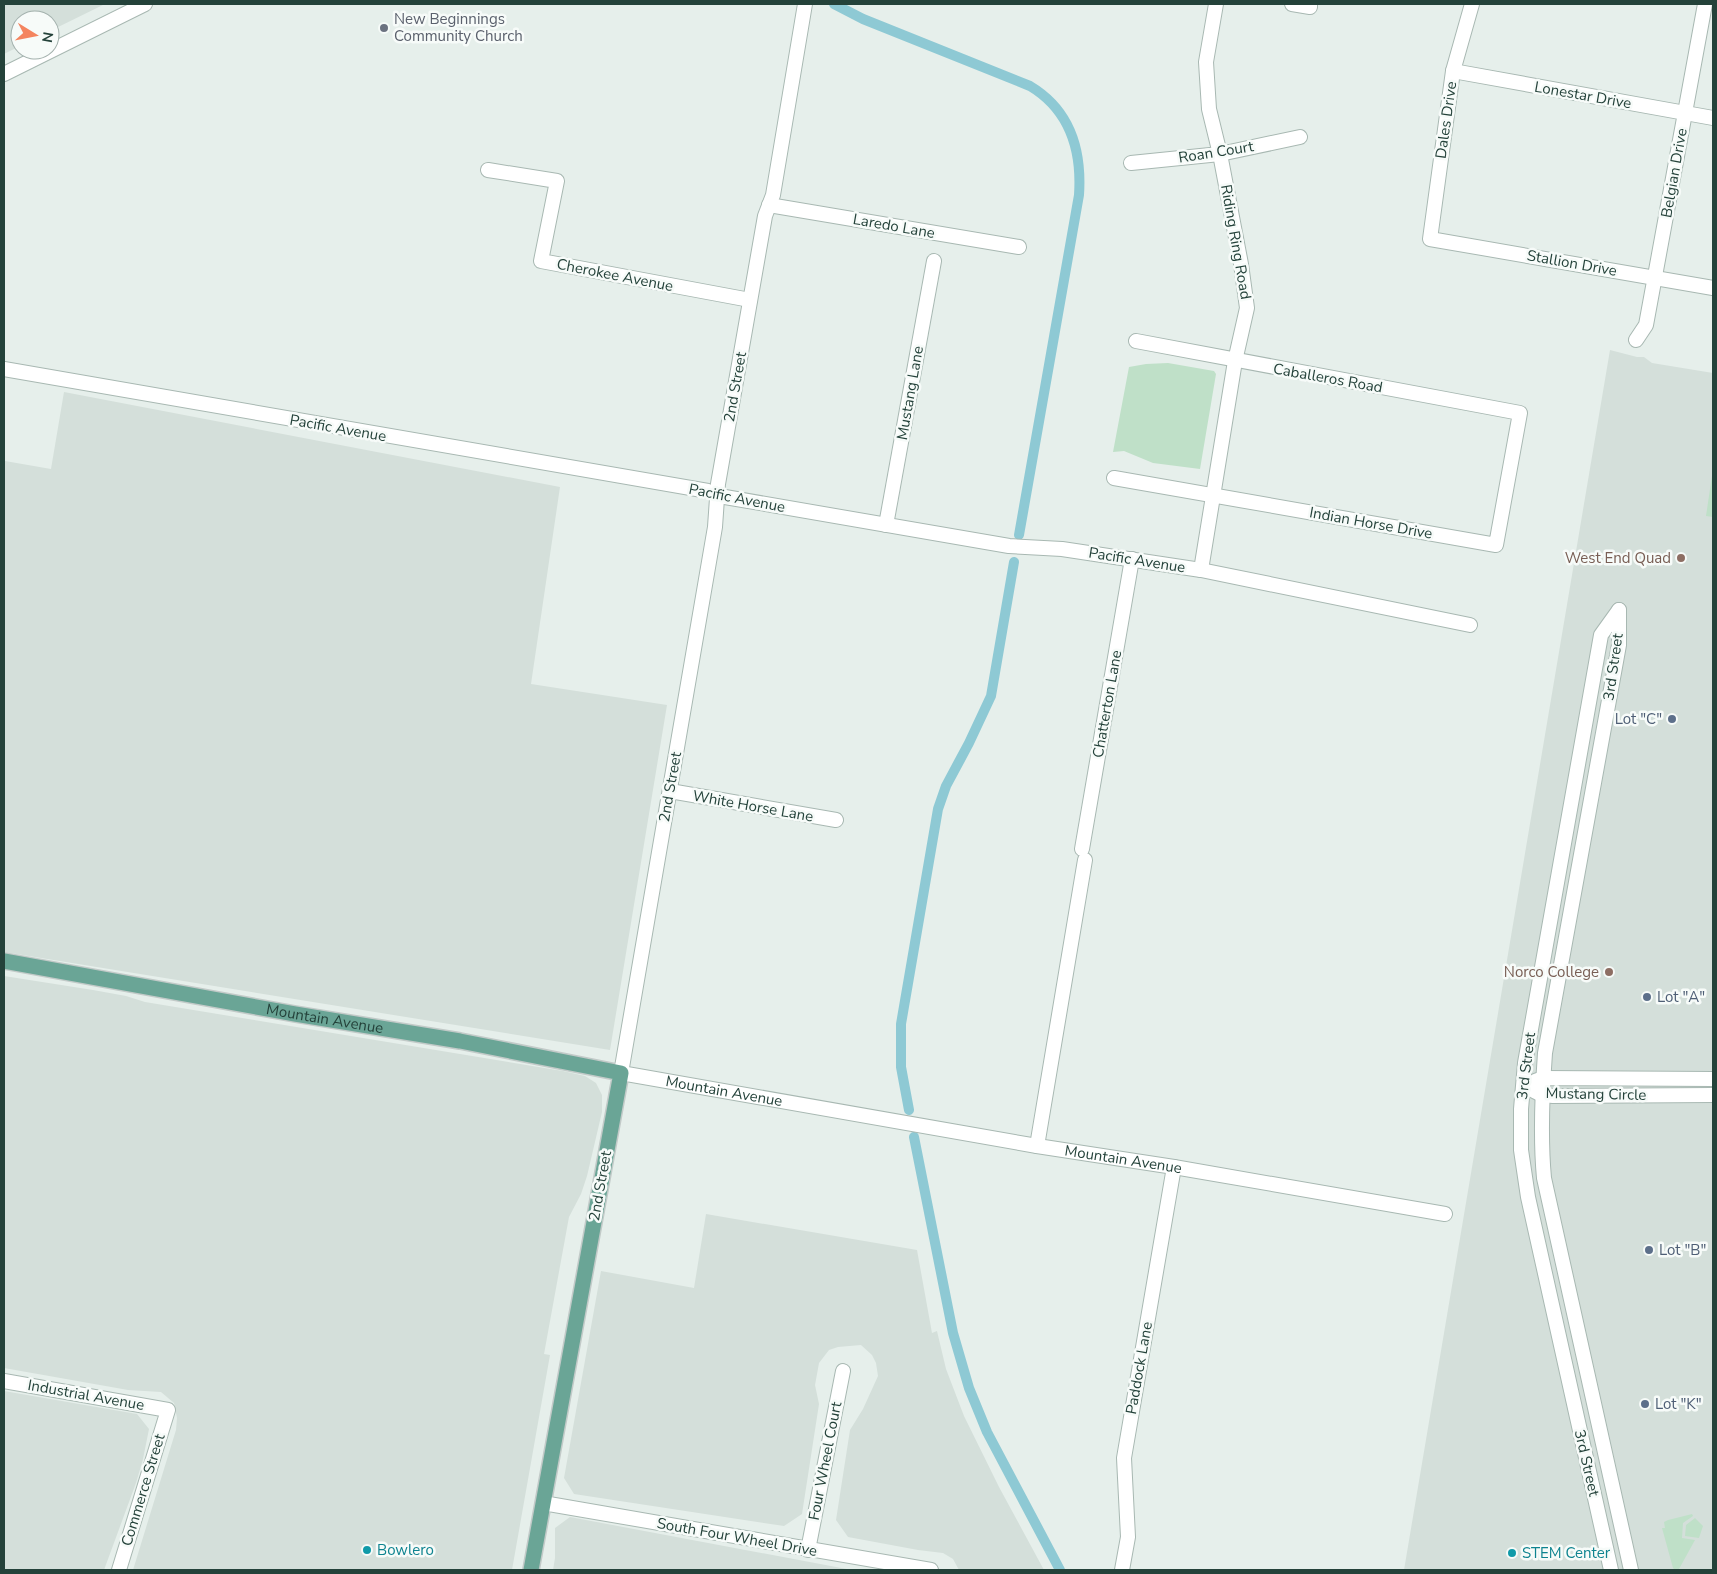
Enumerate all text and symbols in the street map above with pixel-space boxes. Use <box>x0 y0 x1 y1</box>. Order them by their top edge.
place label: New Beginnings Community Church <box>394 9 523 46</box>
north arrow <box>10 10 60 60</box>
marker: New Beginnings Community Church <box>378 22 390 34</box>
text: N <box>37 30 58 44</box>
street label: Lonestar Drive <box>1533 77 1633 113</box>
street label: Dales Drive <box>1431 80 1461 160</box>
street label: Belgian Drive <box>1656 127 1692 219</box>
street label: Roan Court <box>1177 136 1256 168</box>
street label: Riding Ring Road <box>1216 183 1256 301</box>
street label: Laredo Lane <box>851 209 937 243</box>
street label: Stallion Drive <box>1525 245 1619 281</box>
street label: Cherokee Avenue <box>555 254 675 296</box>
street label: Mustang Lane <box>892 344 928 442</box>
street label: 2nd Street <box>719 350 751 424</box>
street label: Caballeros Road <box>1272 359 1384 397</box>
street label: Pacific Avenue <box>288 410 388 446</box>
street label: Pacific Avenue <box>687 479 787 517</box>
street label: Indian Horse Drive <box>1308 502 1434 544</box>
street label: Pacific Avenue <box>1087 542 1187 578</box>
place label: West End Quad <box>1565 548 1671 568</box>
marker: West End Quad <box>1675 552 1687 564</box>
street label: 3rd Street <box>1598 631 1628 702</box>
street label: Chatterton Lane <box>1088 649 1126 759</box>
place label: Lot "C" <box>1615 709 1662 729</box>
marker: Lot "C" <box>1666 713 1678 725</box>
street label: 2nd Street <box>654 750 686 824</box>
street label: White Horse Lane <box>691 786 815 826</box>
place label: Norco College <box>1504 962 1599 982</box>
marker: Norco College <box>1603 966 1615 978</box>
place label: Lot "A" <box>1657 987 1705 1007</box>
marker: Lot "A" <box>1641 991 1653 1003</box>
street label: Mountain Avenue <box>265 999 385 1038</box>
street label: 3rd Street <box>1512 1030 1540 1101</box>
street label: Mountain Avenue <box>664 1071 784 1111</box>
street label: Mustang Circle <box>1545 1083 1647 1105</box>
street label: Mountain Avenue <box>1063 1140 1183 1178</box>
street label: 2nd Street <box>584 1149 616 1223</box>
place label: Lot "B" <box>1659 1240 1706 1260</box>
marker: Lot "B" <box>1643 1244 1655 1256</box>
street label: Paddock Lane <box>1121 1320 1157 1416</box>
street label: Industrial Avenue <box>26 1375 146 1415</box>
place label: Lot "K" <box>1655 1394 1702 1414</box>
marker: Lot "K" <box>1639 1398 1651 1410</box>
street label: Four Wheel Court <box>804 1399 846 1522</box>
street label: 3rd Street <box>1570 1428 1605 1499</box>
street label: Commerce Street <box>116 1431 170 1549</box>
street label: South Four Wheel Drive <box>655 1513 819 1561</box>
place label: Bowlero <box>377 1540 434 1560</box>
place label: STEM Center <box>1522 1543 1611 1563</box>
marker: Bowlero <box>361 1544 373 1556</box>
marker: STEM Center <box>1506 1547 1518 1559</box>

